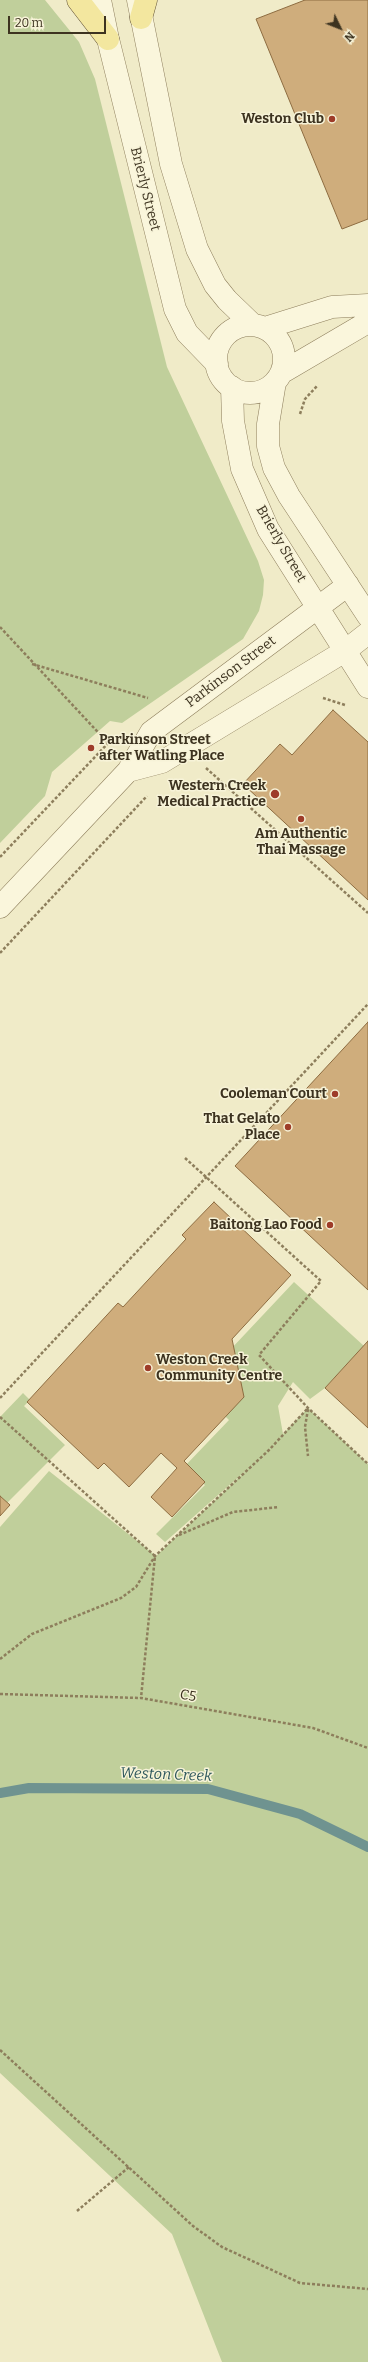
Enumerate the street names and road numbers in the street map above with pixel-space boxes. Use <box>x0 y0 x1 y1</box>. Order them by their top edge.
street label: Brierly Street <box>126 145 164 233</box>
street label: Brierly Street <box>252 503 310 585</box>
street label: Parkinson Street <box>183 633 279 711</box>
street label: C5 <box>179 1686 197 1706</box>

